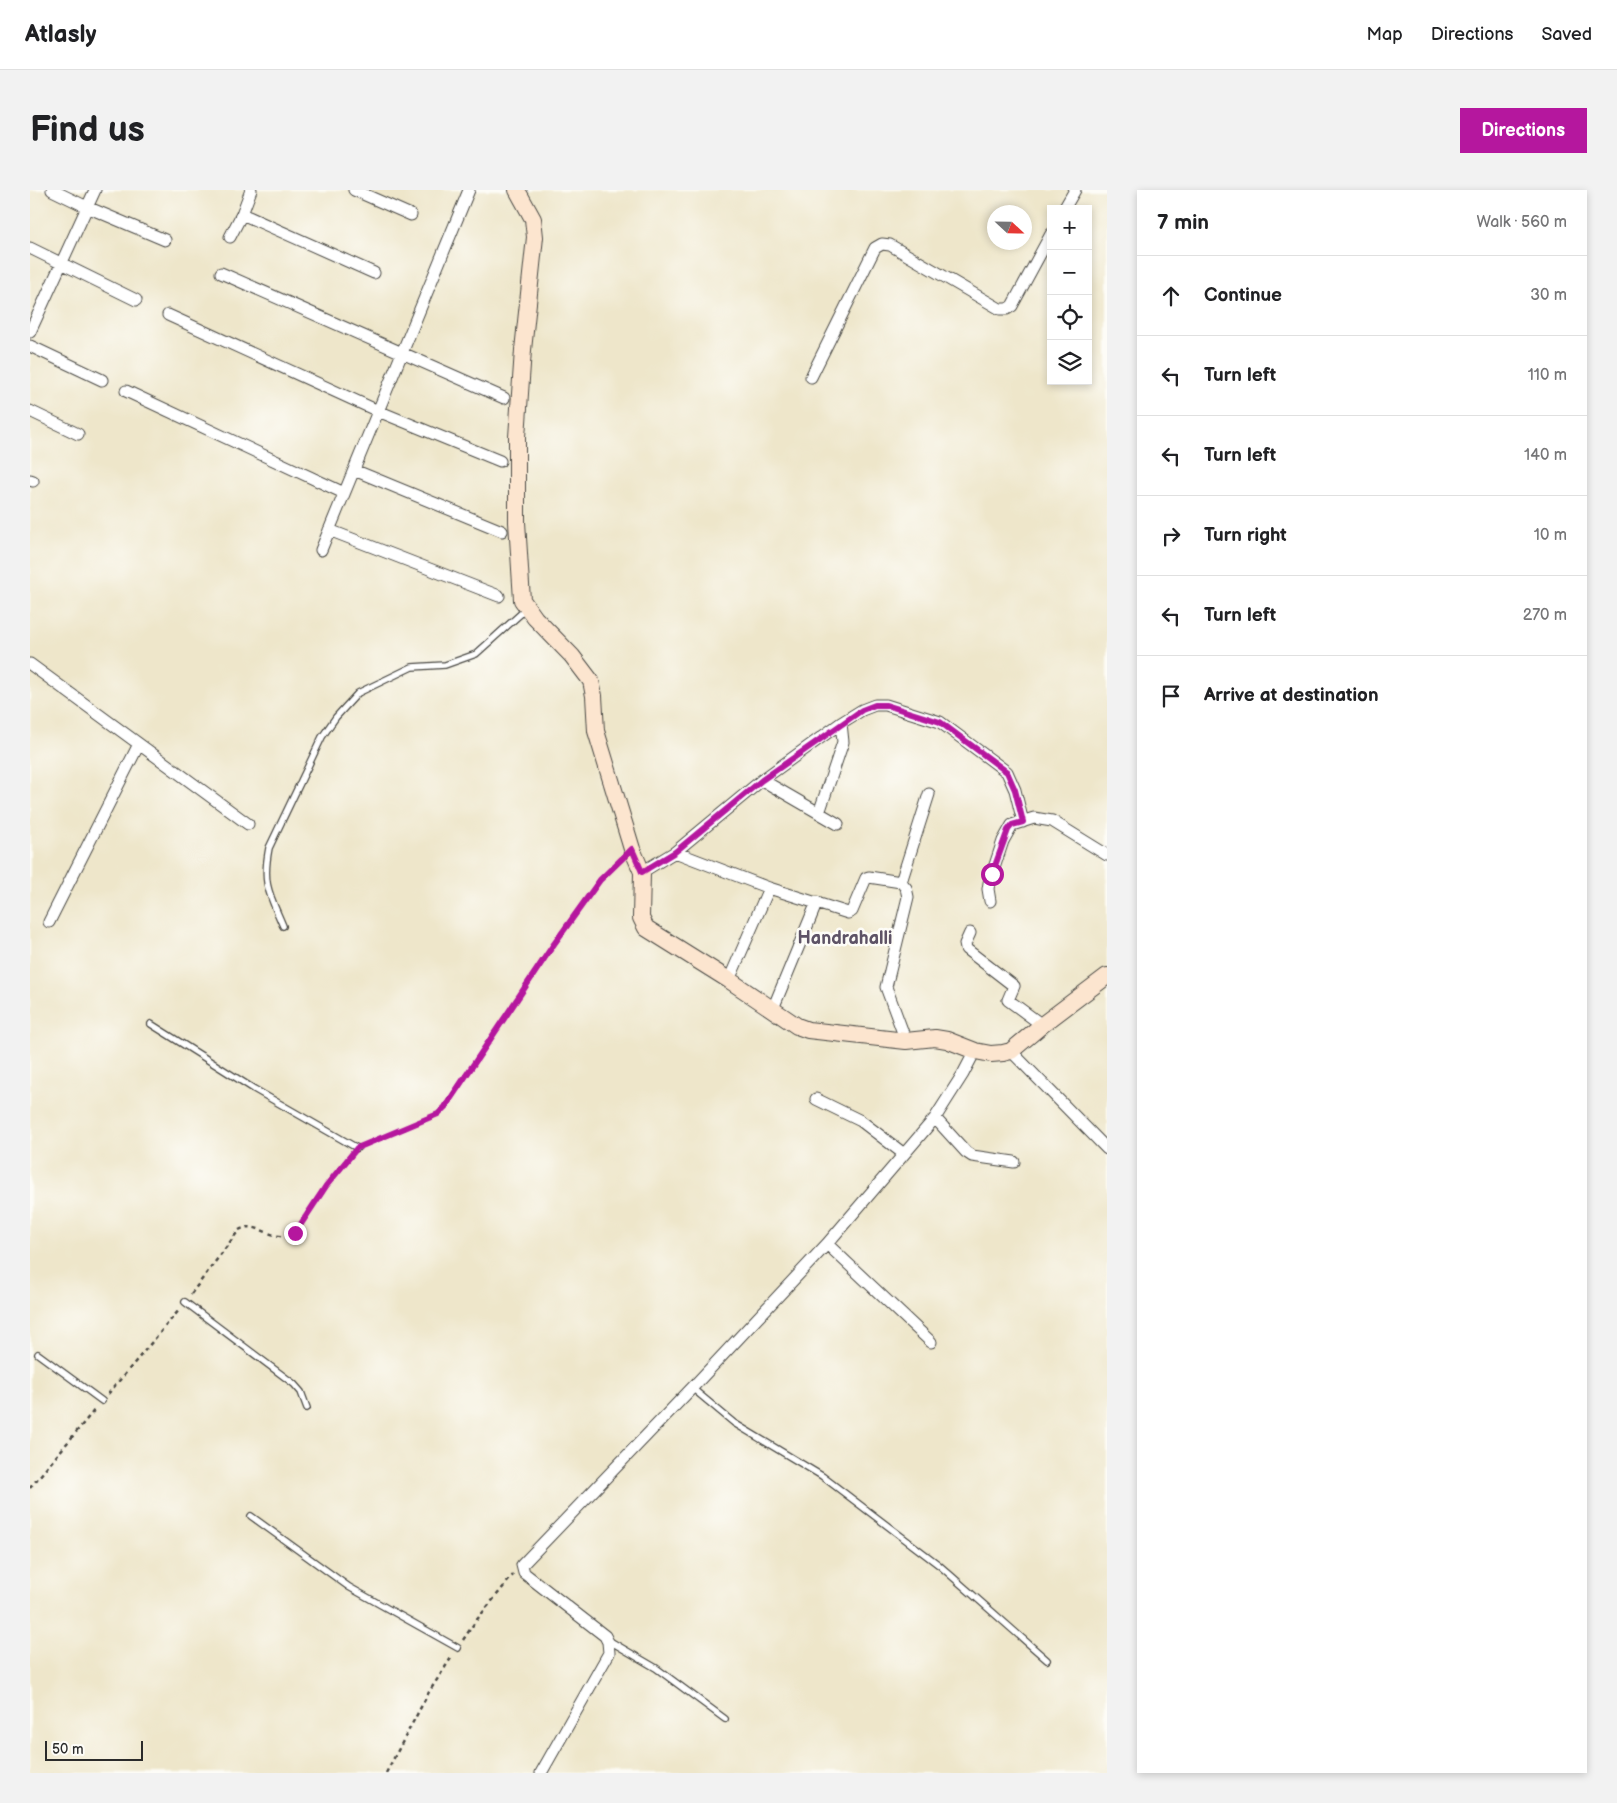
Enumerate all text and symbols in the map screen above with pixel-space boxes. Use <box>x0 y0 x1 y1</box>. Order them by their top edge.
text: Atlasly <box>25 20 96 49</box>
text: Map <box>1367 24 1403 45</box>
text: Directions <box>1431 24 1513 45</box>
text: Saved <box>1541 24 1592 45</box>
button: Directions <box>1460 108 1587 153</box>
text: Find us <box>30 109 145 152</box>
north arrow <box>987 205 1032 250</box>
map controls <box>1047 205 1092 385</box>
button: + <box>1047 205 1092 250</box>
text: 7 min <box>1157 210 1209 235</box>
text: Walk · 560 m <box>1477 213 1567 232</box>
button: − <box>1047 250 1092 295</box>
icon: ahead <box>1157 282 1185 310</box>
text: Continue <box>1204 284 1282 307</box>
text: 30 m <box>1530 286 1567 305</box>
button: locate <box>1047 295 1092 340</box>
button: layers <box>1047 340 1092 385</box>
icon: left <box>1157 362 1185 390</box>
text: Turn left <box>1204 364 1276 387</box>
text: 110 m <box>1528 366 1567 385</box>
icon: left <box>1157 442 1185 470</box>
text: Turn left <box>1204 444 1276 467</box>
text: 140 m <box>1524 446 1567 465</box>
icon: right <box>1157 522 1185 550</box>
text: Turn right <box>1204 524 1287 547</box>
text: 10 m <box>1534 526 1567 545</box>
icon: left <box>1157 602 1185 630</box>
text: Turn left <box>1204 604 1276 627</box>
text: 270 m <box>1523 606 1567 625</box>
icon: arrive <box>1157 682 1185 710</box>
text: Arrive at destination <box>1204 684 1379 707</box>
route start <box>981 863 1004 886</box>
district label: Handrahalli <box>798 928 892 949</box>
route end <box>284 1222 307 1245</box>
scale bar <box>45 1738 142 1761</box>
text: 50 m <box>52 1741 84 1758</box>

